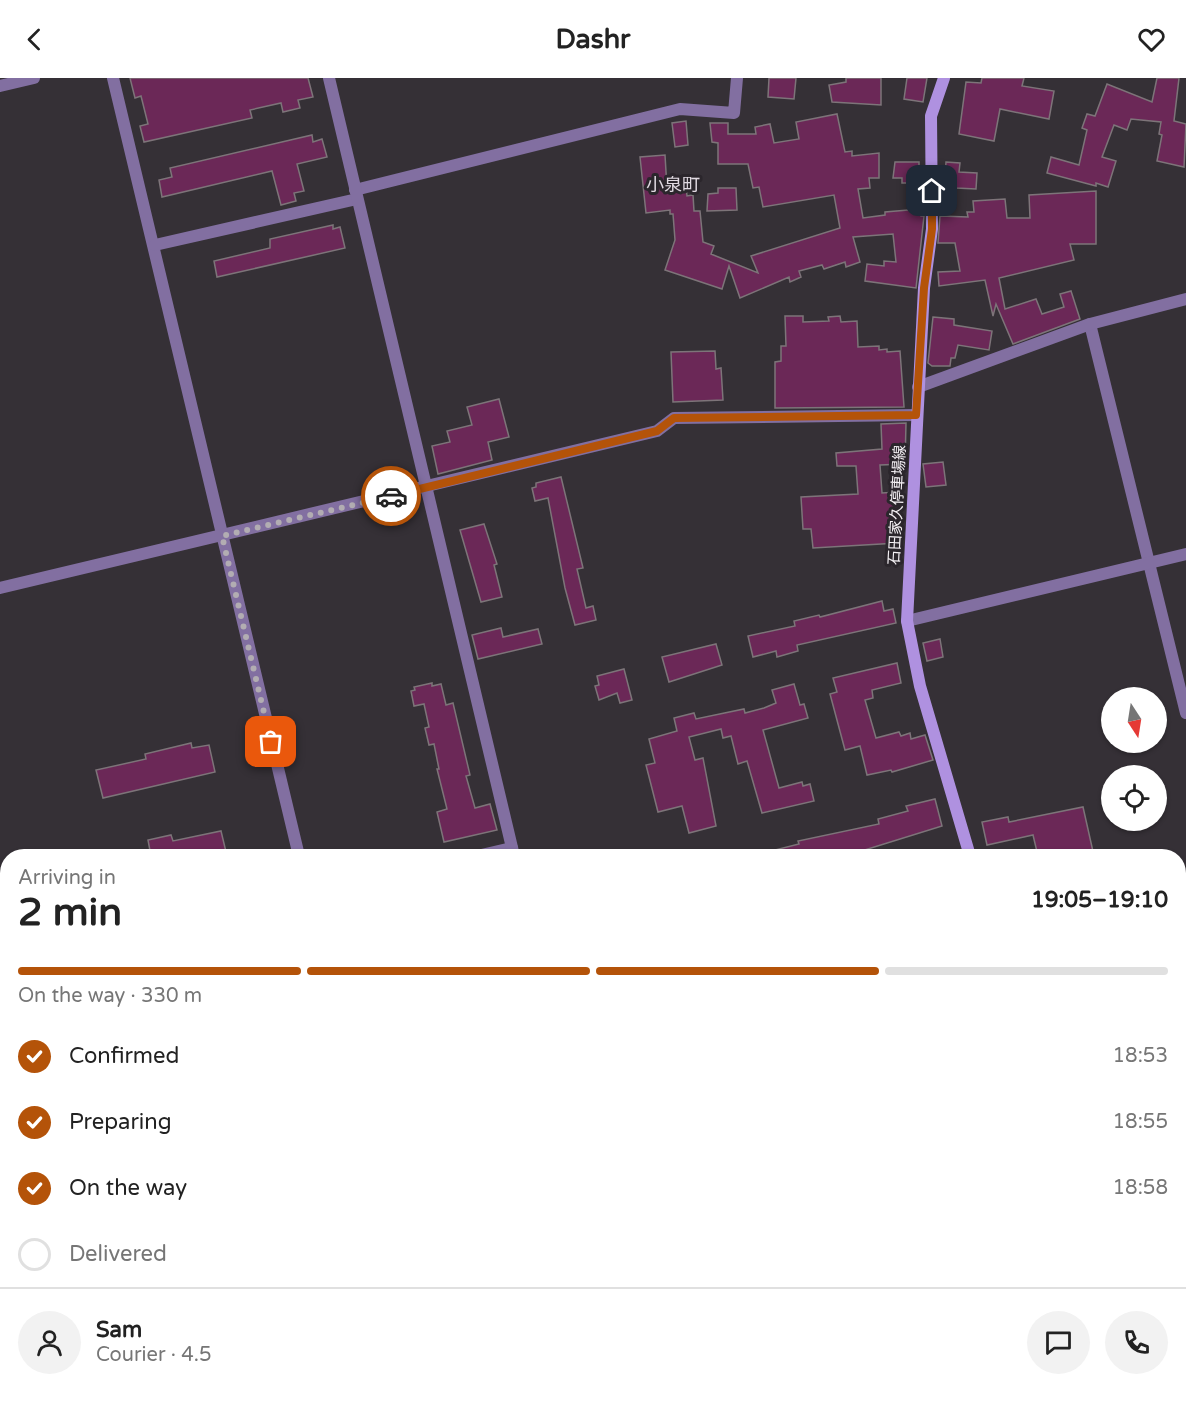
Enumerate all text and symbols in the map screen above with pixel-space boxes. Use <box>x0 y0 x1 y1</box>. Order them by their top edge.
icon: back <box>18 23 51 56</box>
text: Dashr <box>556 23 630 56</box>
icon: heart <box>1135 23 1168 56</box>
pin <box>906 165 957 216</box>
district label: 小泉町 <box>646 174 700 196</box>
icon: home <box>915 174 948 207</box>
street label: 石田家久停車場線 <box>885 445 909 565</box>
courier <box>361 466 421 526</box>
icon: car <box>375 480 408 513</box>
north arrow <box>1101 687 1167 753</box>
map controls <box>1101 687 1167 831</box>
pin <box>245 716 296 767</box>
icon: bag <box>254 725 287 758</box>
button: locate <box>1101 765 1167 831</box>
text: Arriving in <box>18 866 116 890</box>
text: 19:05–19:10 <box>1031 887 1168 913</box>
text: 2 min <box>18 889 122 936</box>
text: On the way · 330 m <box>18 984 202 1008</box>
icon: check <box>18 1040 51 1073</box>
text: Confirmed <box>69 1043 179 1069</box>
text: 18:53 <box>1113 1044 1168 1068</box>
icon: check <box>18 1106 51 1139</box>
text: Preparing <box>69 1109 172 1135</box>
text: 18:55 <box>1113 1110 1168 1134</box>
icon: check <box>18 1172 51 1205</box>
text: On the way <box>69 1175 187 1201</box>
text: 18:58 <box>1113 1176 1168 1200</box>
text: Delivered <box>69 1241 167 1267</box>
button: person <box>18 1311 81 1374</box>
button: chat <box>1027 1311 1090 1374</box>
button: phone <box>1105 1311 1168 1374</box>
text: Sam <box>96 1317 142 1343</box>
text: Courier · 4.5 <box>96 1343 211 1367</box>

